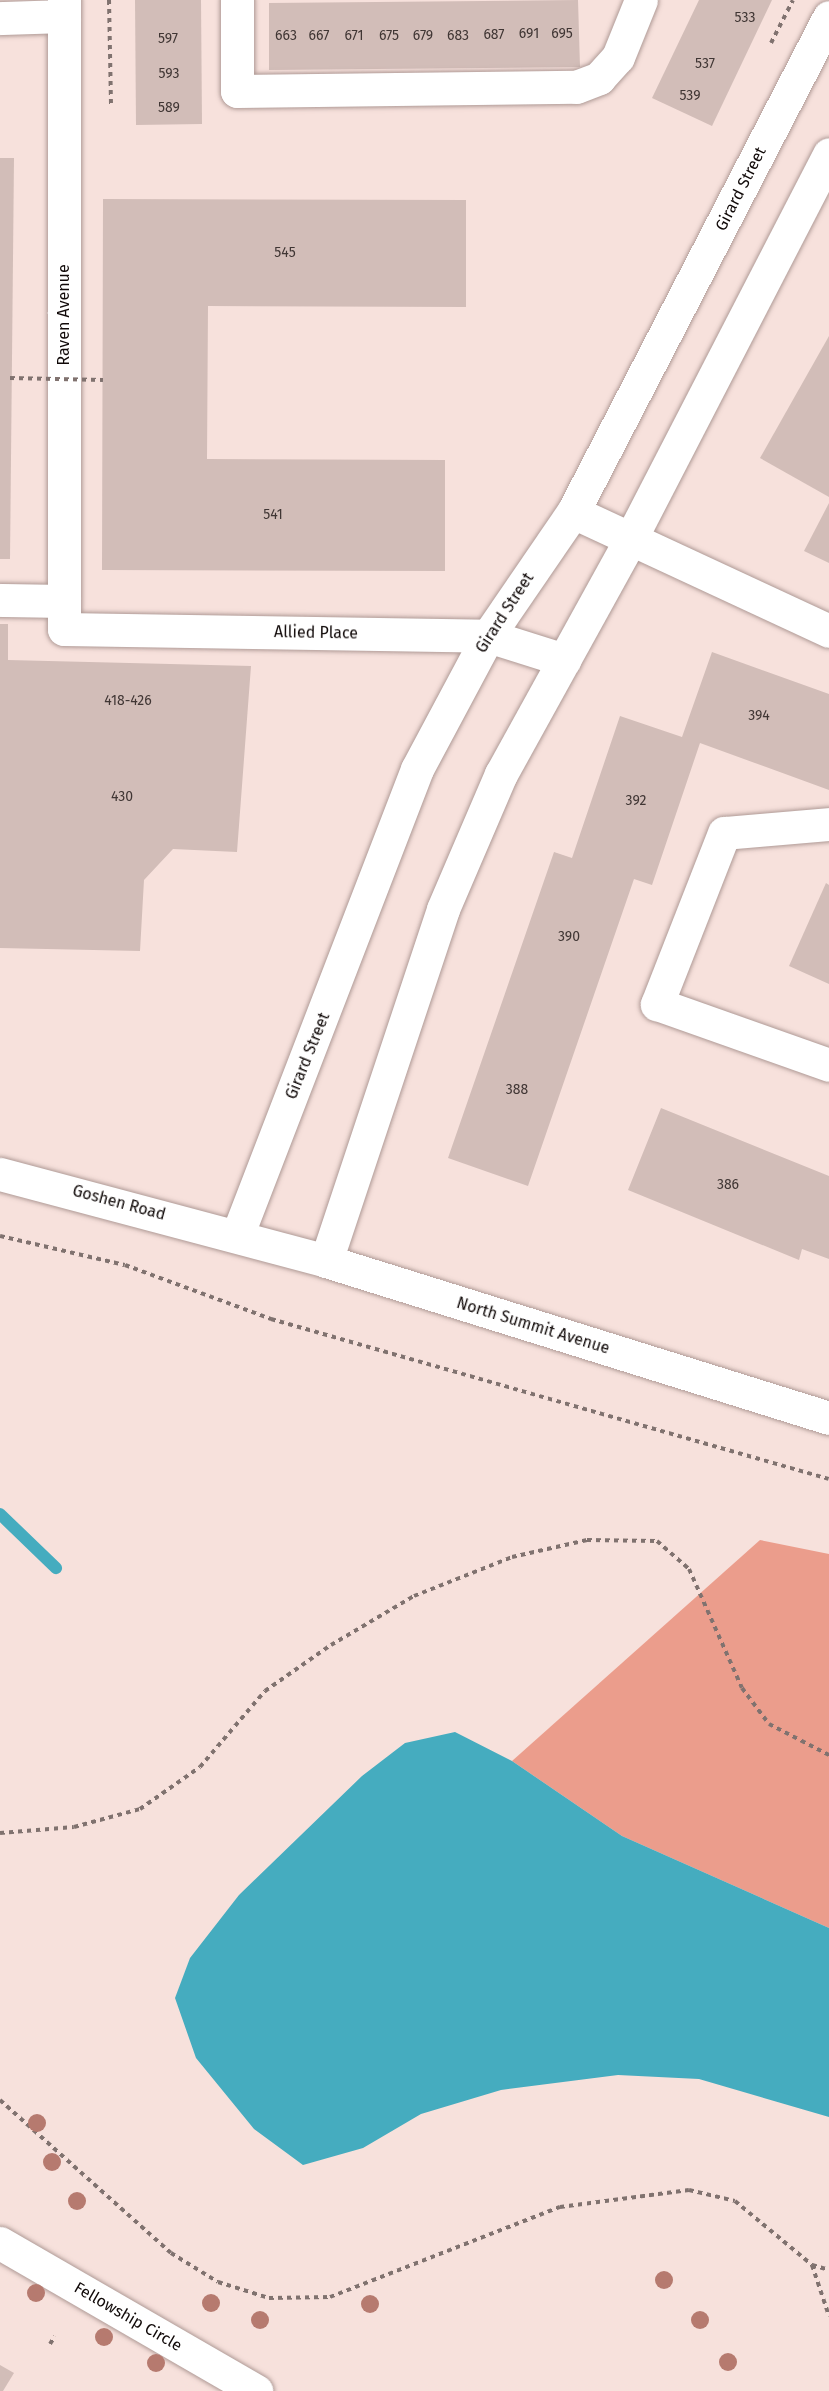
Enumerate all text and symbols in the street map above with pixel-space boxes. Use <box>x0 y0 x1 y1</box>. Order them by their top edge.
house number: 533 <box>735 10 755 26</box>
house number: 691 <box>519 26 539 42</box>
house number: 695 <box>551 26 573 42</box>
house number: 687 <box>483 27 505 43</box>
house number: 663 <box>275 28 297 44</box>
house number: 667 <box>309 28 329 44</box>
house number: 671 <box>344 28 364 44</box>
house number: 675 <box>379 28 399 44</box>
house number: 679 <box>413 28 433 44</box>
house number: 683 <box>447 28 469 44</box>
house number: 597 <box>158 31 178 47</box>
house number: 537 <box>695 56 715 72</box>
house number: 593 <box>159 66 179 82</box>
house number: 539 <box>679 88 701 104</box>
house number: 589 <box>158 100 180 116</box>
street label: Girard Street <box>712 144 770 234</box>
house number: 545 <box>274 245 296 261</box>
street label: Raven Avenue <box>54 264 74 366</box>
house number: 541 <box>263 507 283 523</box>
street label: Girard Street <box>472 569 538 657</box>
street label: Allied Place <box>274 623 358 643</box>
house number: 418-426 <box>104 693 152 709</box>
house number: 394 <box>748 708 770 724</box>
house number: 430 <box>111 789 133 805</box>
house number: 392 <box>626 793 646 809</box>
house number: 390 <box>558 929 580 945</box>
street label: Girard Street <box>282 1010 334 1102</box>
house number: 388 <box>506 1082 528 1098</box>
house number: 386 <box>717 1177 739 1193</box>
street label: Goshen Road <box>70 1181 168 1225</box>
street label: North Summit Avenue <box>454 1294 612 1358</box>
street label: Fellowship Circle <box>71 2278 185 2356</box>

